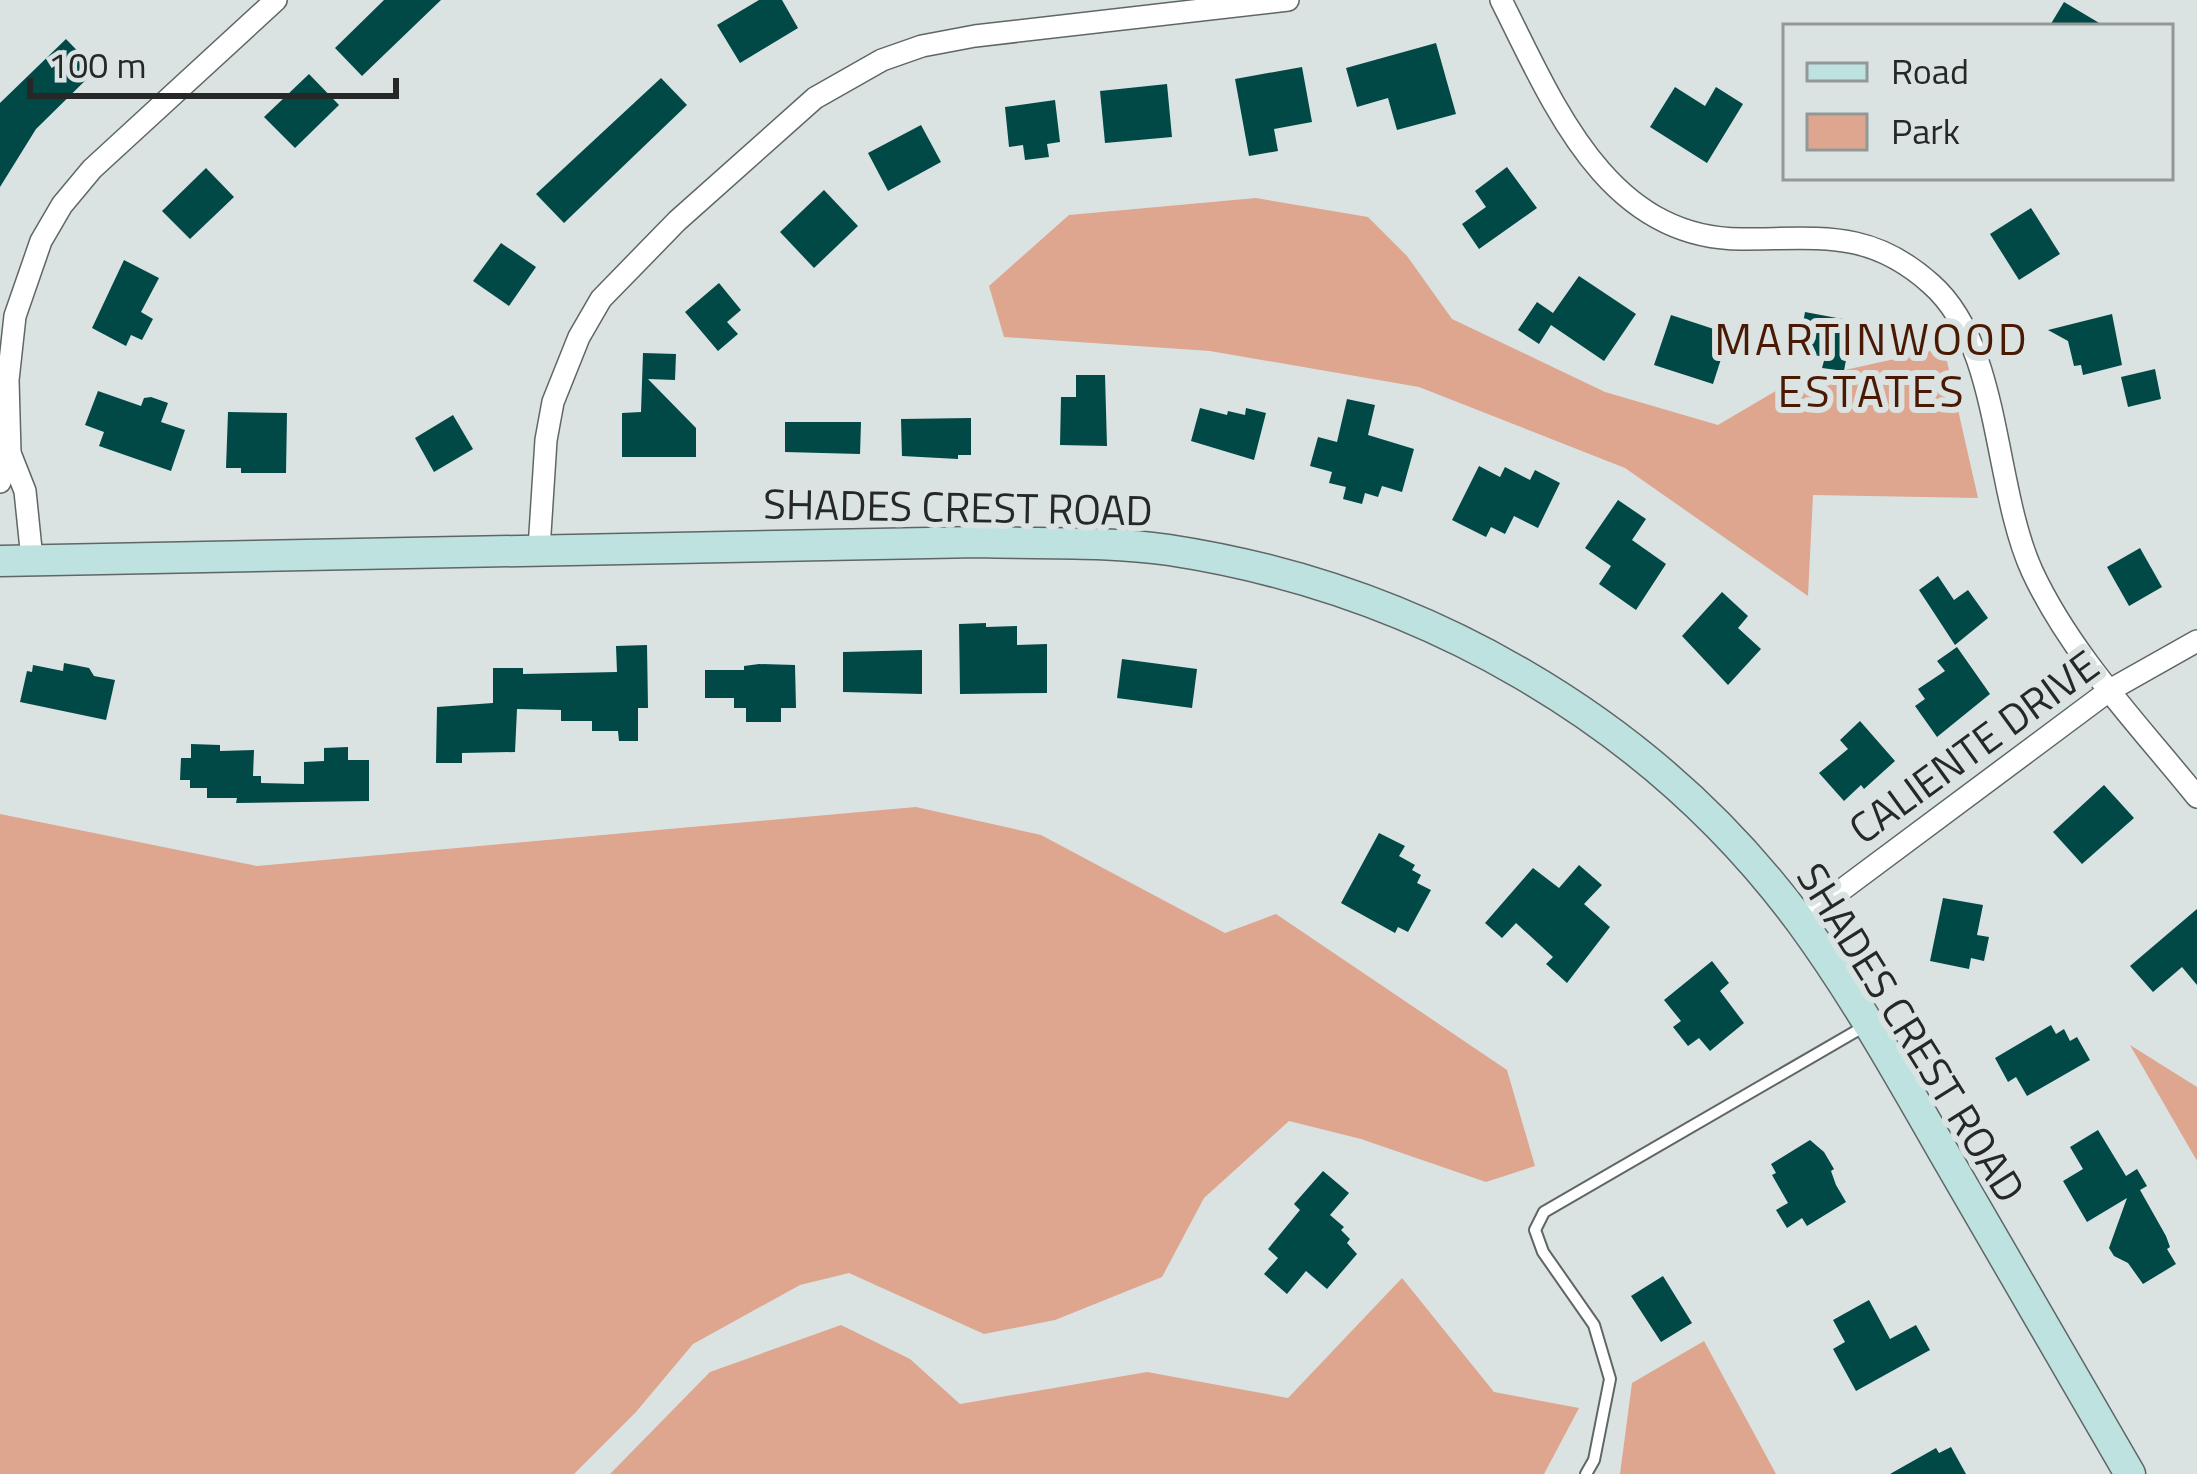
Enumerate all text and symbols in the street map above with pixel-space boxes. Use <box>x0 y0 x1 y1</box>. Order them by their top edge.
scale bar <box>30 24 396 98</box>
legend <box>1783 24 2173 180</box>
text: 100 m <box>48 37 147 92</box>
text: Road <box>1891 43 1969 98</box>
text: Park <box>1891 103 1960 158</box>
district label: MARTINWOOD ESTATES <box>1714 304 2030 424</box>
street label: SHADES CREST ROAD <box>763 471 1153 541</box>
street label: CALIENTE DRIVE <box>1835 633 2111 859</box>
street label: SHADES CREST ROAD <box>1782 850 2042 1214</box>

